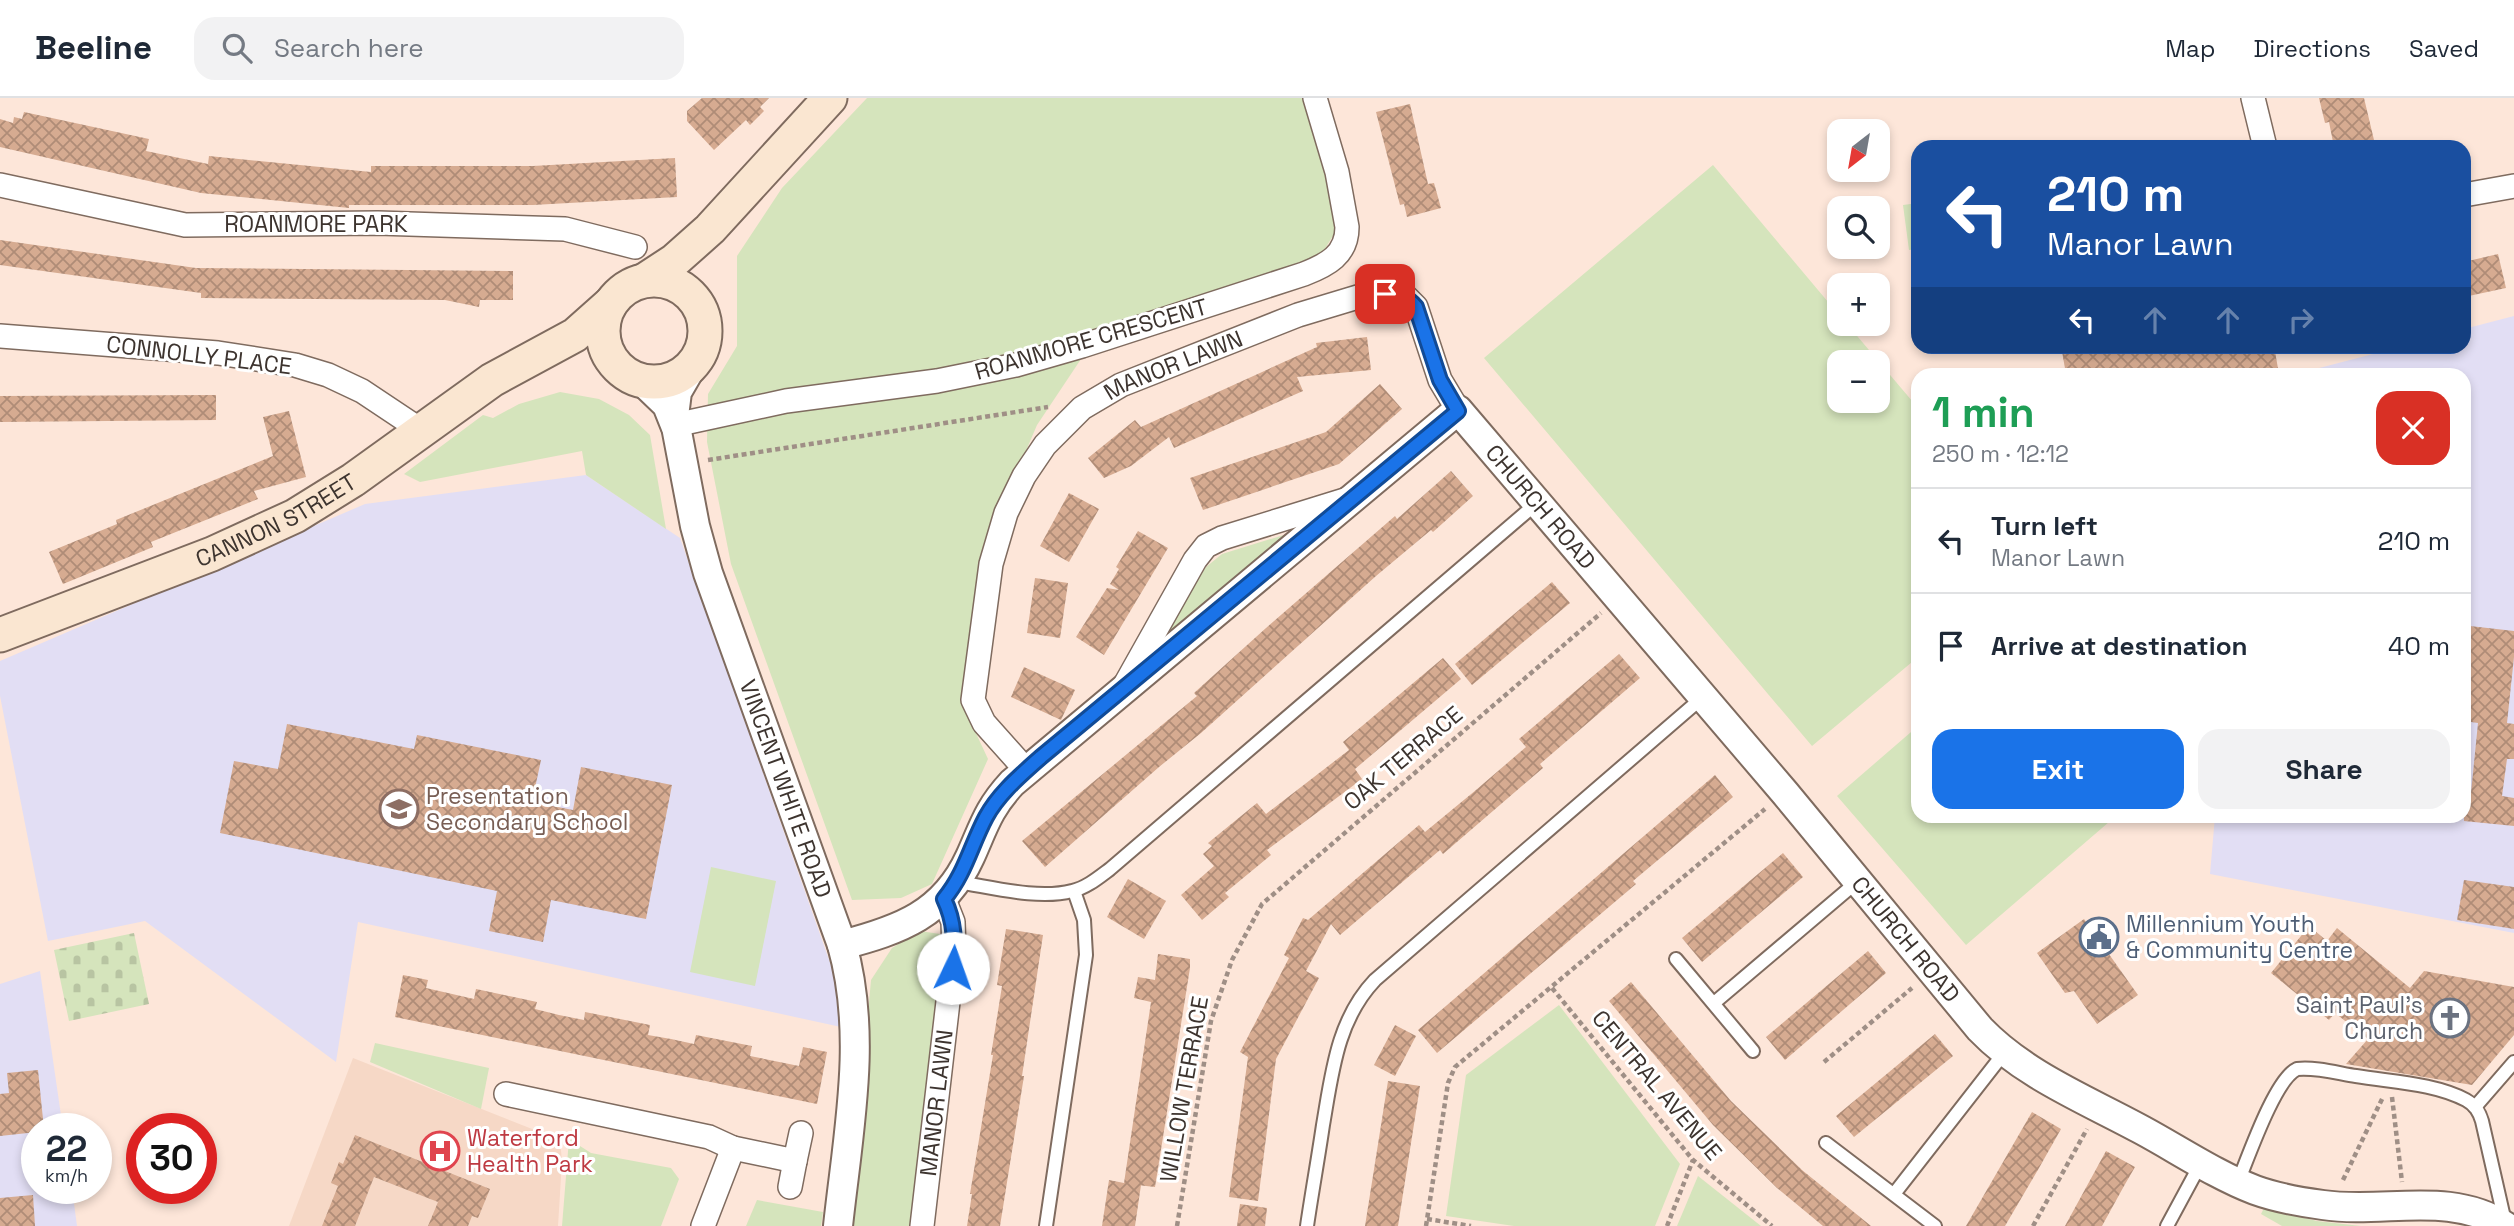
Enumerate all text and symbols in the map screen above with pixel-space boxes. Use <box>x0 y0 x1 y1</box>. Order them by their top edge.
search box <box>194 17 684 80</box>
text: Beeline <box>35 27 152 69</box>
icon: search <box>218 29 256 67</box>
text: Search here <box>274 31 424 65</box>
text: Map <box>2165 33 2215 64</box>
text: Directions <box>2253 33 2371 64</box>
text: Saved <box>2409 33 2479 64</box>
north arrow <box>1827 119 1890 182</box>
map controls <box>1827 119 1890 413</box>
text: 210 m <box>2047 163 2184 225</box>
icon: left <box>1932 168 2023 259</box>
button: search <box>1827 196 1890 259</box>
street label: ROANMORE PARK <box>224 209 408 239</box>
text: Manor Lawn <box>2047 224 2234 264</box>
pin <box>1355 264 1415 324</box>
button: + <box>1827 273 1890 336</box>
icon: arrive <box>1366 275 1404 313</box>
street label: ROANMORE CRESCENT <box>971 291 1211 387</box>
icon: left <box>2063 301 2101 339</box>
icon: ahead <box>2136 301 2174 339</box>
icon: ahead <box>2209 301 2247 339</box>
icon: right <box>2282 301 2320 339</box>
street label: MANOR LAWN <box>1098 323 1247 407</box>
street label: CONNOLLY PLACE <box>105 329 293 381</box>
button: − <box>1827 350 1890 413</box>
text: 1 min <box>1932 386 2035 439</box>
button: close <box>2376 391 2450 465</box>
street label: CHURCH ROAD <box>1479 438 1602 575</box>
text: 250 m · 12:12 <box>1932 439 2069 469</box>
street label: CANNON STREET <box>191 467 362 574</box>
text: Turn left <box>1991 509 2098 543</box>
icon: left <box>1932 522 1970 560</box>
text: 210 m <box>2378 524 2450 558</box>
text: Manor Lawn <box>1991 543 2125 573</box>
icon: arrive <box>1932 627 1970 665</box>
text: Arrive at destination <box>1991 629 2248 663</box>
text: 40 m <box>2388 629 2450 663</box>
street label: VINCENT WHITE ROAD <box>733 676 839 902</box>
street label: OAK TERRACE <box>1337 699 1469 817</box>
button: Exit <box>1932 729 2184 809</box>
button: Share <box>2198 729 2450 809</box>
place label: Presentation Secondary School <box>426 781 628 837</box>
school or university icon: Presentation Secondary School <box>378 788 420 830</box>
street label: CHURCH ROAD <box>1845 870 1967 1008</box>
place label: Millennium Youth & Community Centre <box>2126 909 2353 965</box>
public building icon: Millennium Youth & Community Centre <box>2078 916 2120 958</box>
position arrow <box>916 931 990 1005</box>
place label: Saint Paul's Church <box>2296 990 2423 1046</box>
street label: WILLOW TERRACE <box>1153 994 1215 1184</box>
church icon: Saint Paul's Church <box>2429 997 2471 1039</box>
street label: CENTRAL AVENUE <box>1585 1004 1729 1166</box>
street label: MANOR LAWN <box>913 1028 960 1178</box>
speed limit sign: 30 <box>126 1113 217 1204</box>
place label: Waterford Health Park <box>467 1123 593 1179</box>
text: 22 <box>46 1127 87 1171</box>
hospital icon: Waterford Health Park <box>419 1130 461 1172</box>
text: km/h <box>45 1164 88 1187</box>

